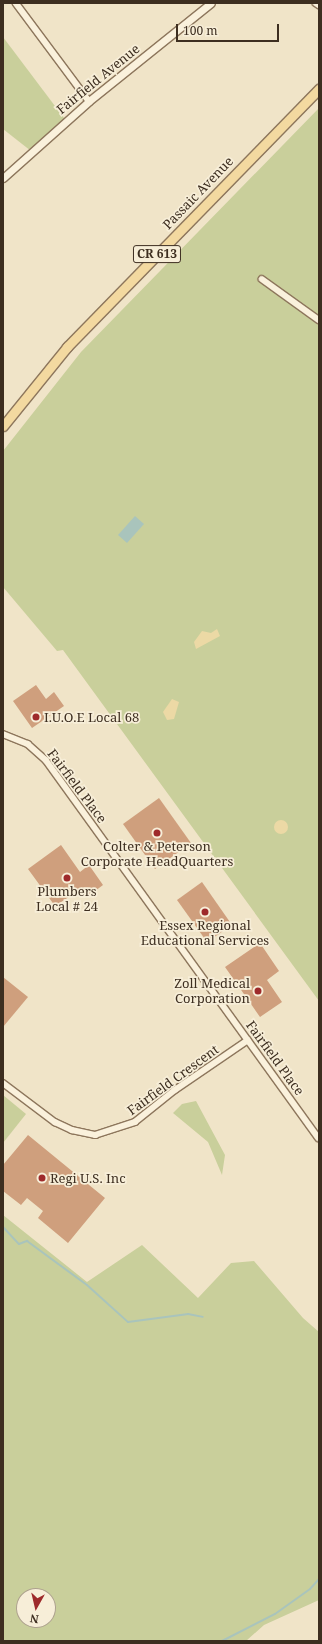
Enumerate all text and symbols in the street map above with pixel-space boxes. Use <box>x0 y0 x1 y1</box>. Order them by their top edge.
scale bar <box>178 16 281 42</box>
text: 100 m <box>183 22 218 39</box>
street label: Fairfield Avenue <box>53 41 143 117</box>
street label: Passaic Avenue <box>160 154 236 232</box>
road number: CR 613 <box>132 244 182 264</box>
place label: I.U.O.E Local 68 <box>44 709 139 725</box>
marker: I.U.O.E Local 68 <box>31 712 41 722</box>
street label: Fairfield Place <box>44 746 110 826</box>
marker: Colter & Peterson Corporate HeadQuarters <box>152 828 162 838</box>
place label: Colter & Peterson Corporate HeadQuarters <box>81 839 233 870</box>
marker: Plumbers Local # 24 <box>62 873 72 883</box>
place label: Plumbers Local # 24 <box>36 884 98 915</box>
marker: Essex Regional Educational Services <box>200 907 210 917</box>
place label: Essex Regional Educational Services <box>141 918 269 949</box>
place label: Zoll Medical Corporation <box>174 976 250 1007</box>
marker: Zoll Medical Corporation <box>253 986 263 996</box>
street label: Fairfield Place <box>243 1018 307 1098</box>
street label: Fairfield Crescent <box>124 1042 222 1118</box>
place label: Regi U.S. Inc <box>50 1170 126 1186</box>
marker: Regi U.S. Inc <box>37 1173 47 1183</box>
north arrow <box>16 1588 56 1628</box>
text: N <box>29 1611 40 1627</box>

